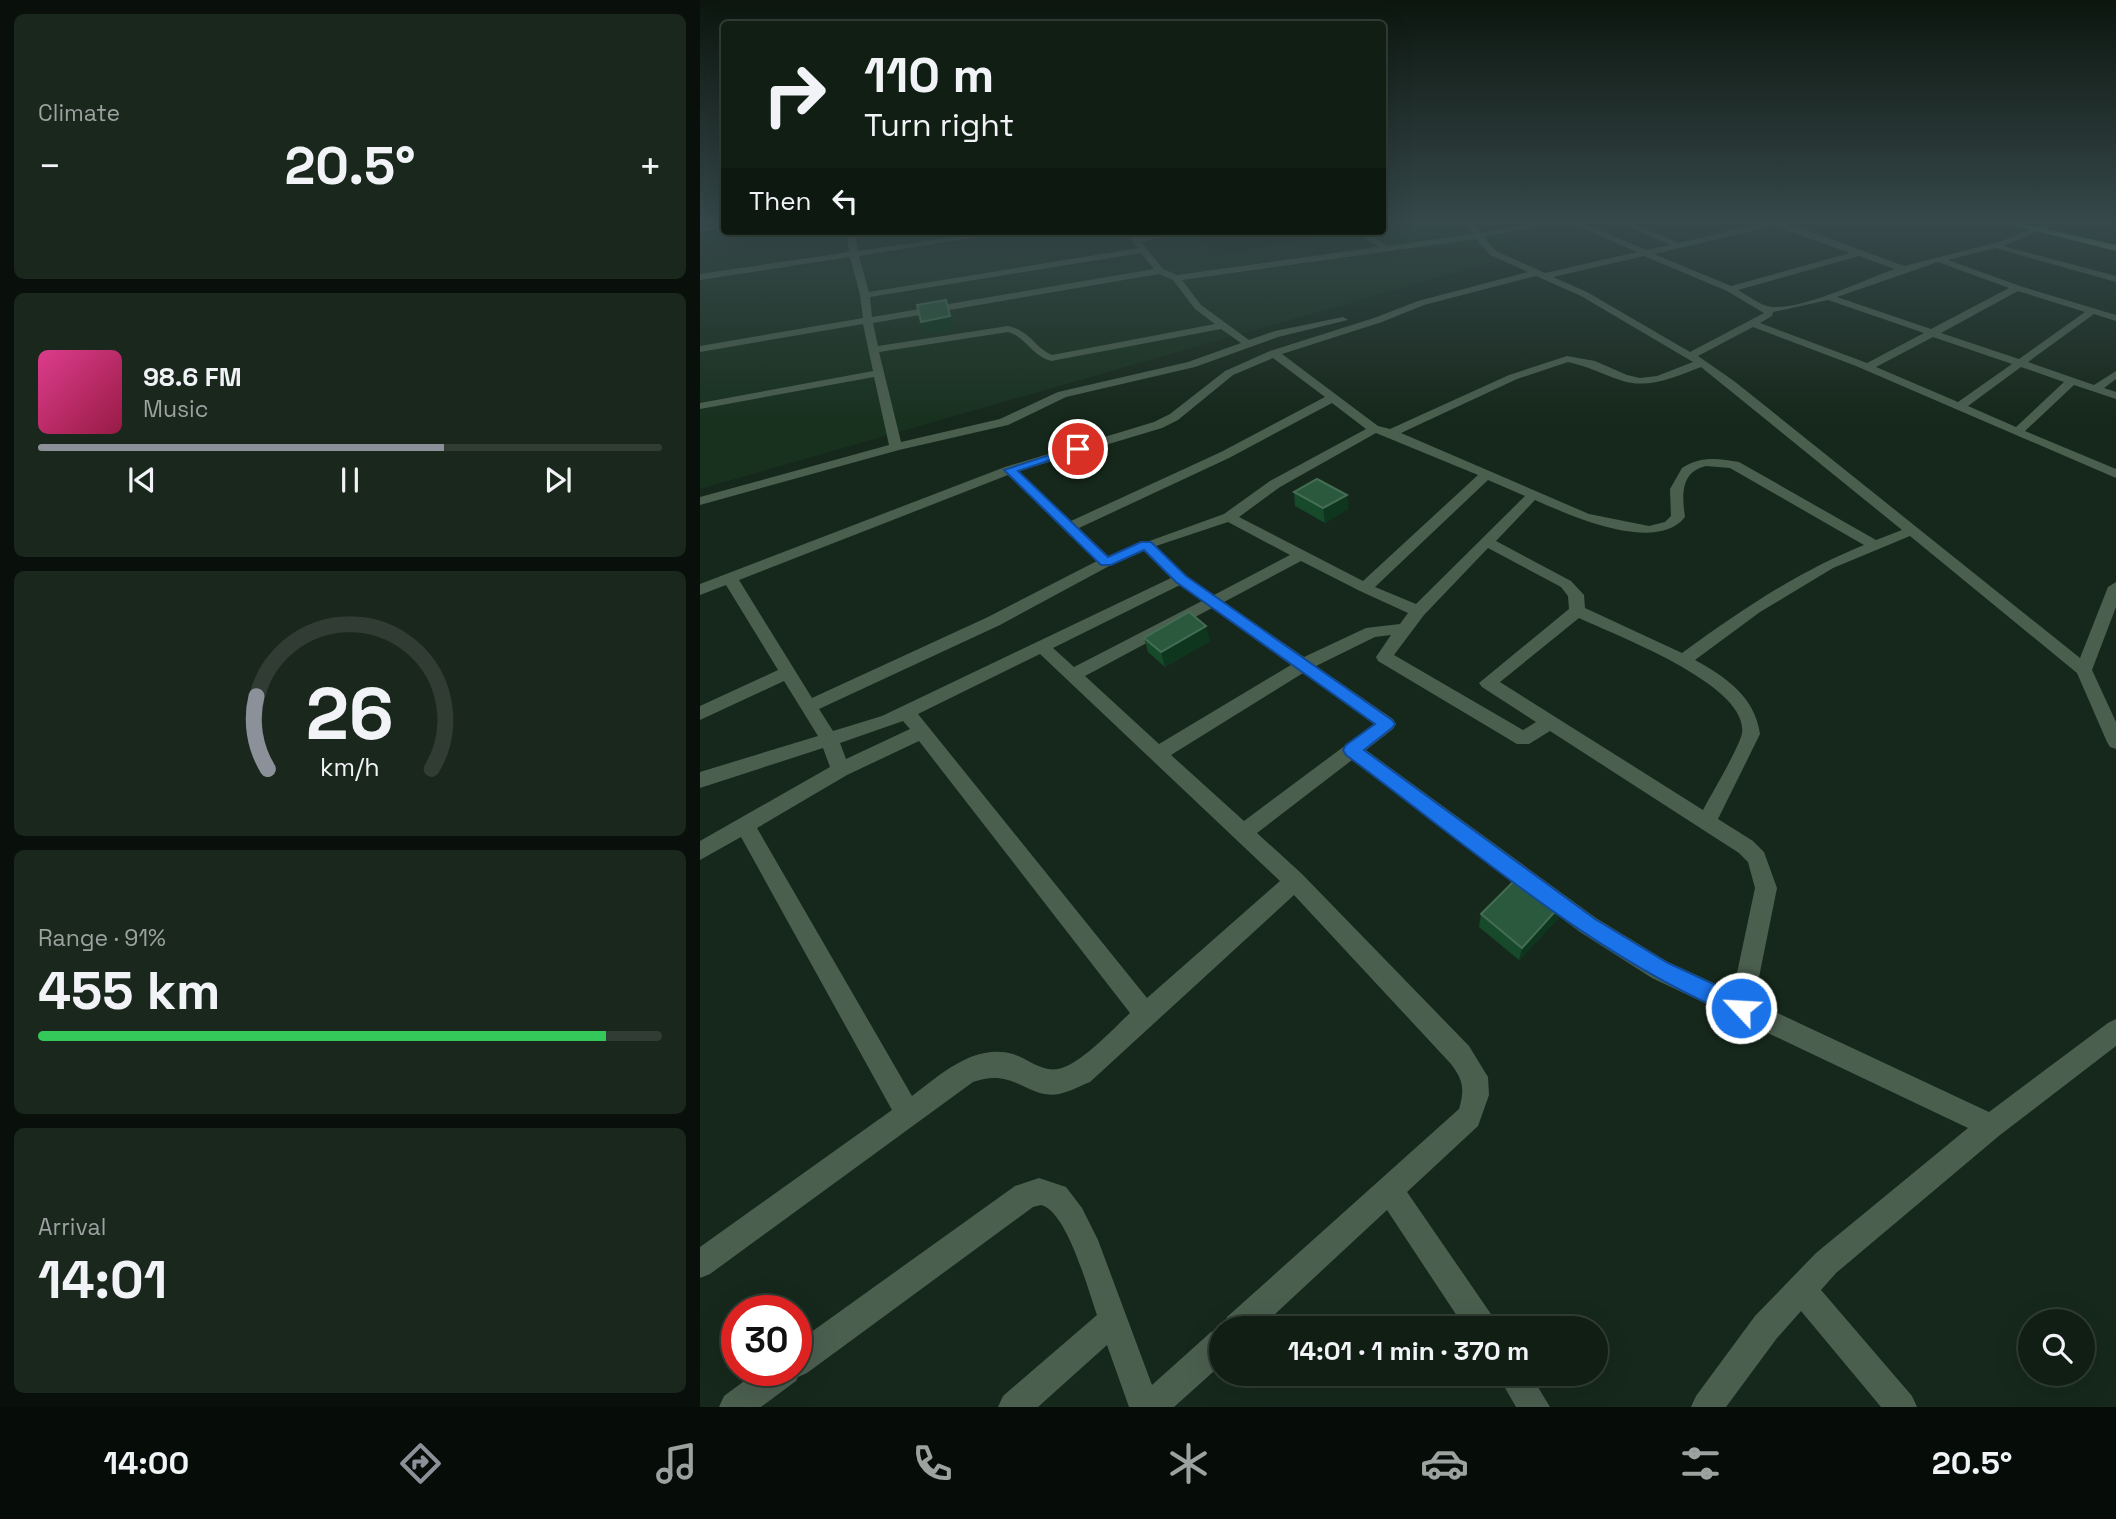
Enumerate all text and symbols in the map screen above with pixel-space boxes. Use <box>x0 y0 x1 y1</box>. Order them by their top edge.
text: 110 m <box>864 44 994 106</box>
icon: right <box>749 49 840 140</box>
text: Climate <box>38 98 120 128</box>
text: Turn right <box>864 105 1014 145</box>
text: 20.5° <box>284 133 416 199</box>
text: − <box>38 142 62 190</box>
text: + <box>638 142 662 190</box>
icon: left <box>826 182 864 220</box>
text: Then <box>749 184 812 218</box>
text: 98.6 FM <box>143 360 242 394</box>
text: Music <box>143 394 208 424</box>
pin <box>1048 419 1108 479</box>
icon: arrive <box>1059 430 1097 468</box>
icon: previous <box>123 461 161 499</box>
icon: pause <box>331 461 369 499</box>
icon: next <box>539 461 577 499</box>
text: 26 <box>306 668 394 761</box>
text: km/h <box>320 751 380 783</box>
text: Range · 91% <box>38 923 166 953</box>
text: 455 km <box>38 958 220 1024</box>
position arrow <box>1704 971 1778 1045</box>
text: Arrival <box>38 1212 106 1242</box>
text: 14:01 <box>38 1247 167 1313</box>
speed limit sign: 30 <box>721 1295 812 1386</box>
map controls <box>2018 1309 2095 1386</box>
button: search <box>2018 1309 2095 1386</box>
text: 14:01 · 1 min · 370 m <box>1288 1334 1529 1368</box>
icon: directions <box>396 1439 445 1488</box>
icon: music <box>652 1439 701 1488</box>
icon: phone <box>908 1439 957 1488</box>
icon: climate <box>1164 1439 1213 1488</box>
icon: car <box>1420 1439 1469 1488</box>
icon: filters <box>1676 1439 1725 1488</box>
text: 14:00 <box>103 1443 189 1483</box>
text: 20.5° <box>1932 1443 2012 1483</box>

